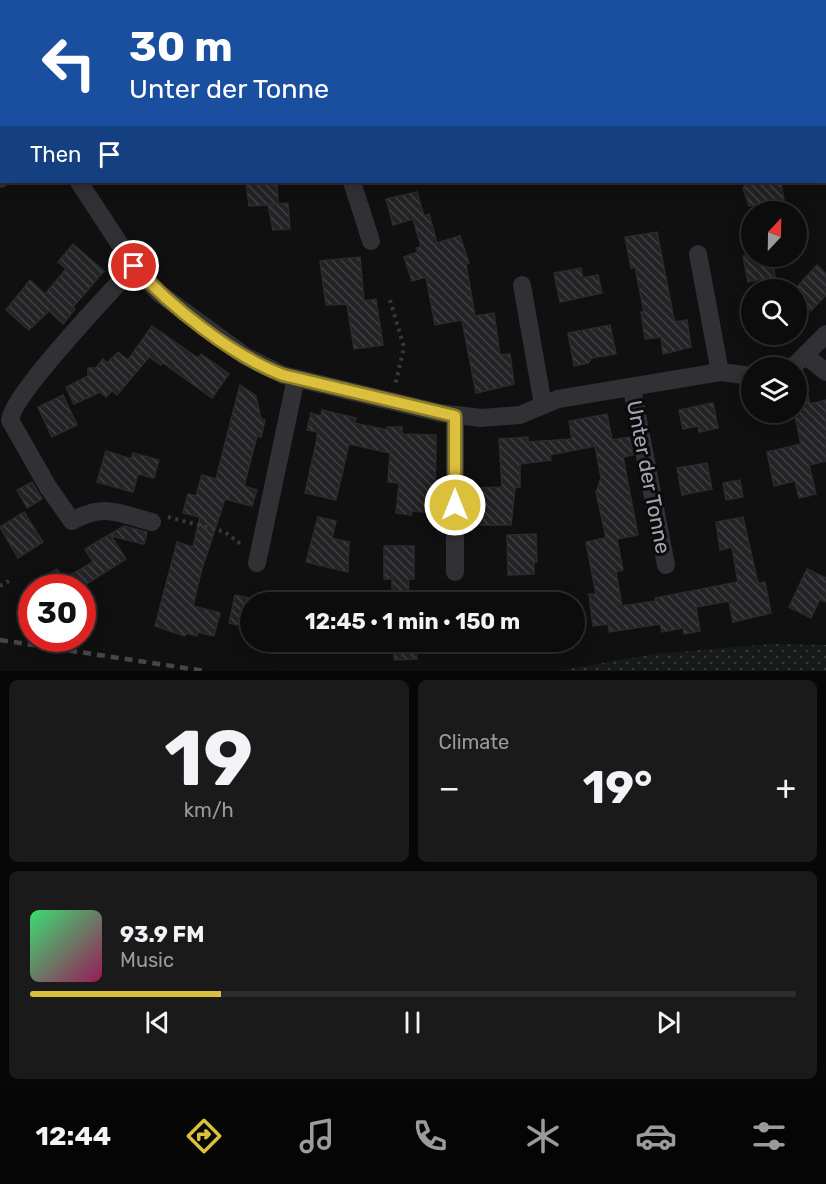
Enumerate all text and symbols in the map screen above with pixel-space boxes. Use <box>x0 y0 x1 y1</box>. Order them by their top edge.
text: 30 m <box>129 22 233 72</box>
icon: left <box>30 24 108 102</box>
text: Unter der Tonne <box>129 73 329 105</box>
icon: arrive <box>93 138 126 171</box>
text: Then <box>30 141 81 168</box>
north arrow <box>741 201 807 267</box>
map controls <box>741 201 807 423</box>
pin <box>108 240 159 291</box>
icon: arrive <box>117 249 150 282</box>
button: search <box>741 279 807 345</box>
button: layers <box>741 357 807 423</box>
street label: Unter der Tonne <box>622 398 676 556</box>
position arrow <box>423 473 487 537</box>
speed limit sign: 30 <box>18 574 96 652</box>
text: 12:45 · 1 min · 150 m <box>305 608 520 635</box>
text: 19 <box>164 712 253 805</box>
text: Climate <box>439 730 509 754</box>
text: 19° <box>583 761 653 814</box>
text: − <box>439 768 460 807</box>
text: + <box>775 768 796 807</box>
text: km/h <box>184 798 234 822</box>
text: 93.9 FM <box>120 921 204 948</box>
text: Music <box>120 948 174 972</box>
icon: previous <box>141 1006 174 1039</box>
icon: pause <box>396 1006 429 1039</box>
icon: next <box>652 1006 685 1039</box>
icon: directions <box>183 1115 225 1157</box>
icon: music <box>296 1115 338 1157</box>
icon: phone <box>409 1115 451 1157</box>
icon: climate <box>522 1115 564 1157</box>
icon: car <box>635 1115 677 1157</box>
icon: filters <box>748 1115 790 1157</box>
text: 12:44 <box>36 1120 111 1152</box>

